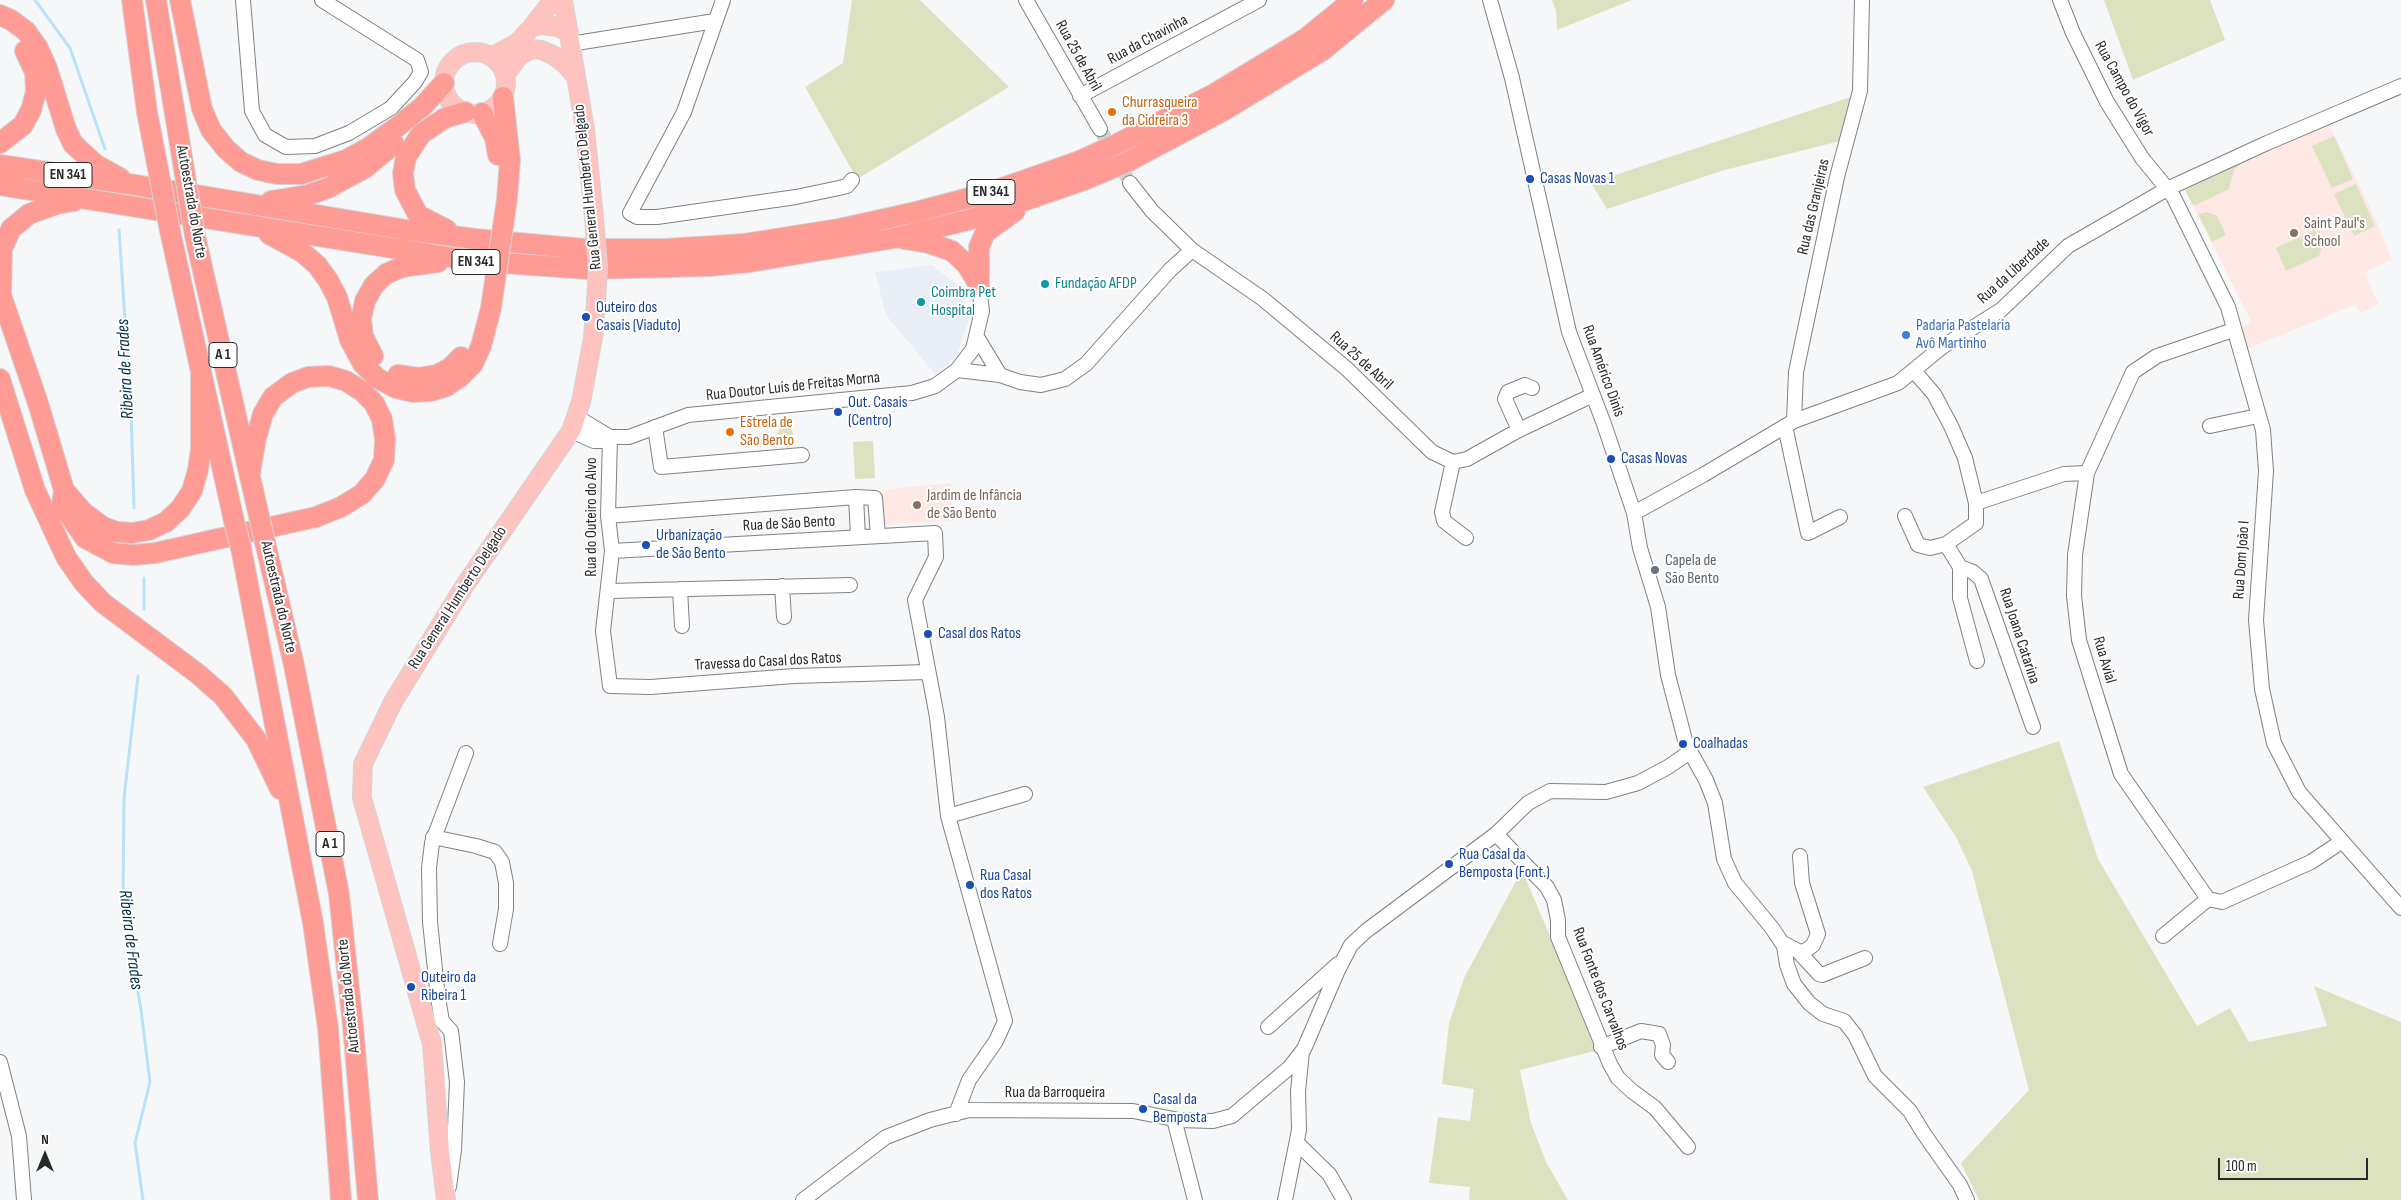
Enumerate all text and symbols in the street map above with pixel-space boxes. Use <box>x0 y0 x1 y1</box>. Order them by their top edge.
street label: Rua da Chavinha <box>1105 11 1191 69</box>
street label: Rua 25 de Abril <box>1051 17 1105 95</box>
street label: Rua Campo do Vigor <box>2090 38 2158 140</box>
place label: Churrasqueira da Cidreira 3 <box>1122 93 1197 131</box>
street label: Rua General Humberto Delgado <box>570 103 606 271</box>
marker: Churrasqueira da Cidreira 3 <box>1106 106 1118 118</box>
street label: Autoestrada do Norte <box>172 144 210 260</box>
street label: Rua das Granjeiras <box>1794 157 1834 257</box>
road number: EN 341 <box>44 162 92 188</box>
place label: Casas Novas 1 <box>1540 169 1614 189</box>
marker: Casas Novas 1 <box>1524 173 1536 185</box>
road number: EN 341 <box>967 180 1015 204</box>
place label: Saint Paul's School <box>2304 214 2365 252</box>
marker: Saint Paul's School <box>2288 227 2300 239</box>
street label: Rua da Liberdade <box>1974 234 2054 308</box>
road number: EN 341 <box>452 250 500 274</box>
place label: Fundação AFDP <box>1055 274 1137 294</box>
marker: Fundação AFDP <box>1039 278 1051 290</box>
place label: Coimbra Pet Hospital <box>931 283 996 321</box>
marker: Coimbra Pet Hospital <box>915 296 927 308</box>
place label: Outeiro dos Casais (Viaduto) <box>596 298 681 336</box>
marker: Outeiro dos Casais (Viaduto) <box>580 311 592 323</box>
place label: Padaria Pastelaria Avô Martinho <box>1916 316 2010 354</box>
water label: Ribeira de Frades <box>113 318 139 420</box>
street label: Rua Américo Dinis <box>1578 323 1628 419</box>
street label: Rua 25 de Abril <box>1326 328 1396 394</box>
marker: Padaria Pastelaria Avô Martinho <box>1900 329 1912 341</box>
road number: A 1 <box>209 342 237 368</box>
street label: Rua Doutor Luís de Freitas Morna <box>705 368 881 406</box>
place label: Out. Casais (Centro) <box>848 393 907 431</box>
marker: Out. Casais (Centro) <box>832 406 844 418</box>
place label: Estrela de São Bento <box>740 413 794 451</box>
marker: Estrela de São Bento <box>724 426 736 438</box>
place label: Casas Novas <box>1621 449 1687 469</box>
marker: Casas Novas <box>1605 453 1617 465</box>
street label: Rua do Outeiro do Alvo <box>582 457 602 577</box>
place label: Jardim de Infância de São Bento <box>927 486 1022 524</box>
marker: Jardim de Infância de São Bento <box>911 499 923 511</box>
street label: Rua de São Bento <box>742 512 836 536</box>
street label: Rua Dom João I <box>2230 520 2254 600</box>
street label: Rua General Humberto Delgado <box>405 523 511 673</box>
place label: Urbanização de São Bento <box>656 526 726 564</box>
street label: Autoestrada do Norte <box>256 539 300 655</box>
marker: Urbanização de São Bento <box>640 539 652 551</box>
place label: Capela de São Bento <box>1665 551 1719 589</box>
marker: Capela de São Bento <box>1649 564 1661 576</box>
street label: Rua Joana Catarina <box>1994 586 2044 686</box>
place label: Casal dos Ratos <box>938 624 1021 644</box>
marker: Casal dos Ratos <box>922 628 934 640</box>
street label: Rua Avial <box>2088 634 2120 686</box>
street label: Travessa do Casal dos Ratos <box>694 649 842 675</box>
place label: Coalhadas <box>1693 734 1748 754</box>
marker: Coalhadas <box>1677 738 1689 750</box>
road number: A 1 <box>316 832 344 856</box>
place label: Rua Casal da Bemposta (Font.) <box>1459 845 1550 883</box>
marker: Rua Casal da Bemposta (Font.) <box>1443 858 1455 870</box>
place label: Rua Casal dos Ratos <box>980 866 1032 904</box>
marker: Rua Casal dos Ratos <box>964 879 976 891</box>
water label: Ribeira de Frades <box>113 889 147 991</box>
street label: Rua Fonte dos Carvalhos <box>1568 925 1632 1053</box>
street label: Autoestrada do Norte <box>333 938 365 1054</box>
place label: Outeiro da Ribeira 1 <box>421 968 476 1006</box>
marker: Outeiro da Ribeira 1 <box>405 981 417 993</box>
street label: Rua da Barroqueira <box>1005 1083 1105 1103</box>
place label: Casal da Bemposta <box>1153 1090 1207 1128</box>
marker: Casal da Bemposta <box>1137 1103 1149 1115</box>
north arrow <box>20 1130 70 1180</box>
text: N <box>41 1131 49 1148</box>
scale bar <box>2221 1148 2371 1180</box>
text: 100 m <box>2226 1157 2257 1176</box>

